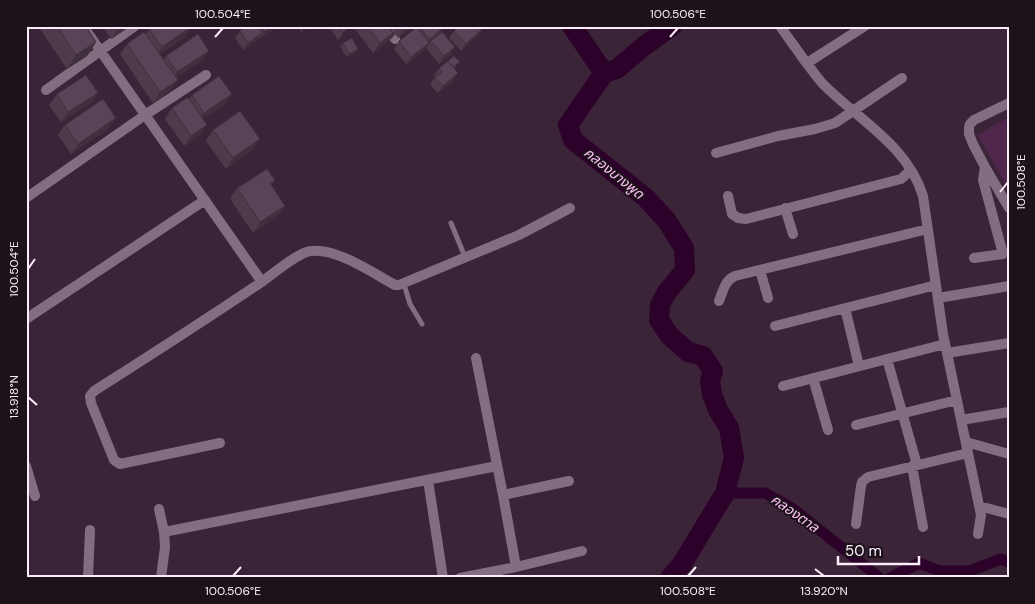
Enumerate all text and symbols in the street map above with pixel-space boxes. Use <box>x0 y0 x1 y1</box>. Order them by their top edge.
text: 100.504°E <box>195 6 251 22</box>
text: 100.506°E <box>650 6 706 22</box>
water label: คลองบางพูด <box>580 143 648 203</box>
text: 100.508°E <box>1013 154 1029 210</box>
text: 100.504°E <box>6 241 22 297</box>
text: 13.918°N <box>6 375 22 419</box>
water label: คลองตาล <box>767 490 823 537</box>
scale bar <box>838 534 919 566</box>
text: 50 m <box>845 541 882 561</box>
text: 100.506°E <box>205 583 261 599</box>
text: 100.508°E <box>660 583 716 599</box>
text: 13.920°N <box>800 583 848 599</box>

